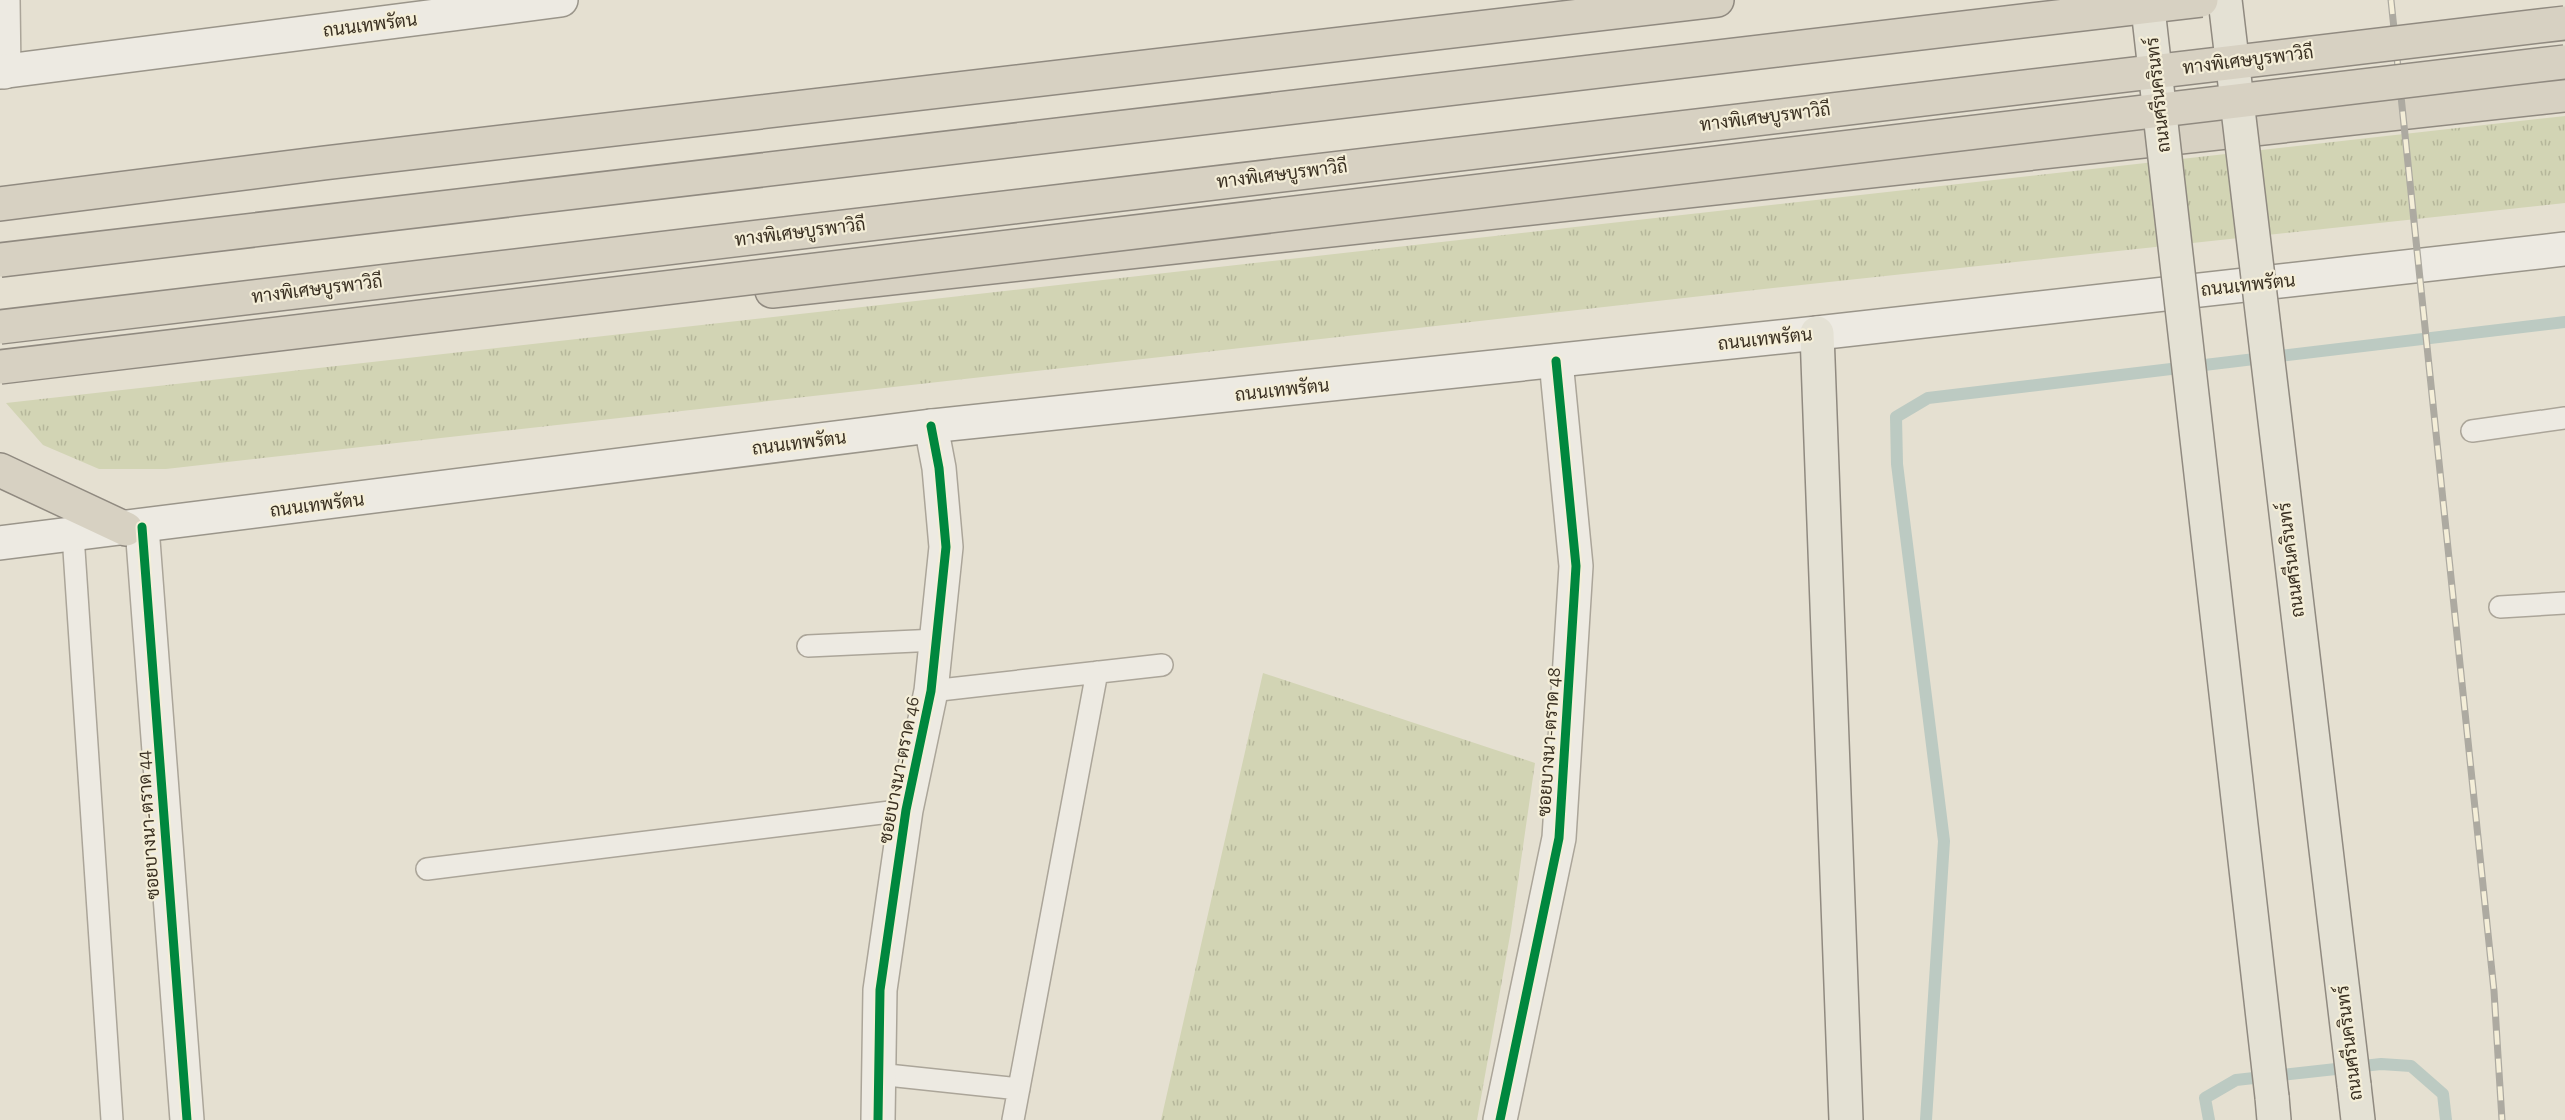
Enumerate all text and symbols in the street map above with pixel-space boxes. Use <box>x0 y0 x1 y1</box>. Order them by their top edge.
street label: ถนนเทพรัตน <box>322 8 418 42</box>
street label: ถนนศรีนครินทร์ <box>2139 36 2175 154</box>
street label: ทางพิเศษบูรพาวิถี <box>2181 39 2315 81</box>
street label: ทางพิเศษบูรพาวิถี <box>1698 96 1832 138</box>
street label: ทางพิเศษบูรพาวิถี <box>1215 153 1349 195</box>
street label: ทางพิเศษบูรพาวิถี <box>733 211 867 253</box>
street label: ทางพิเศษบูรพาวิถี <box>250 268 384 310</box>
street label: ถนนเทพรัตน <box>2200 269 2296 301</box>
street label: ถนนเทพรัตน <box>1717 323 1813 355</box>
street label: ถนนเทพรัตน <box>1234 374 1330 406</box>
street label: ถนนเทพรัตน <box>751 426 847 460</box>
street label: ถนนเทพรัตน <box>269 488 365 522</box>
street label: ถนนศรีนครินทร์ <box>2271 501 2309 619</box>
street label: ซอยบางนา-ตราด 48 <box>1533 667 1565 817</box>
street label: ซอยบางนา-ตราด 46 <box>874 695 924 845</box>
street label: ซอยบางนา-ตราด 44 <box>132 749 164 900</box>
street label: ถนนศรีนครินทร์ <box>2329 984 2367 1102</box>

